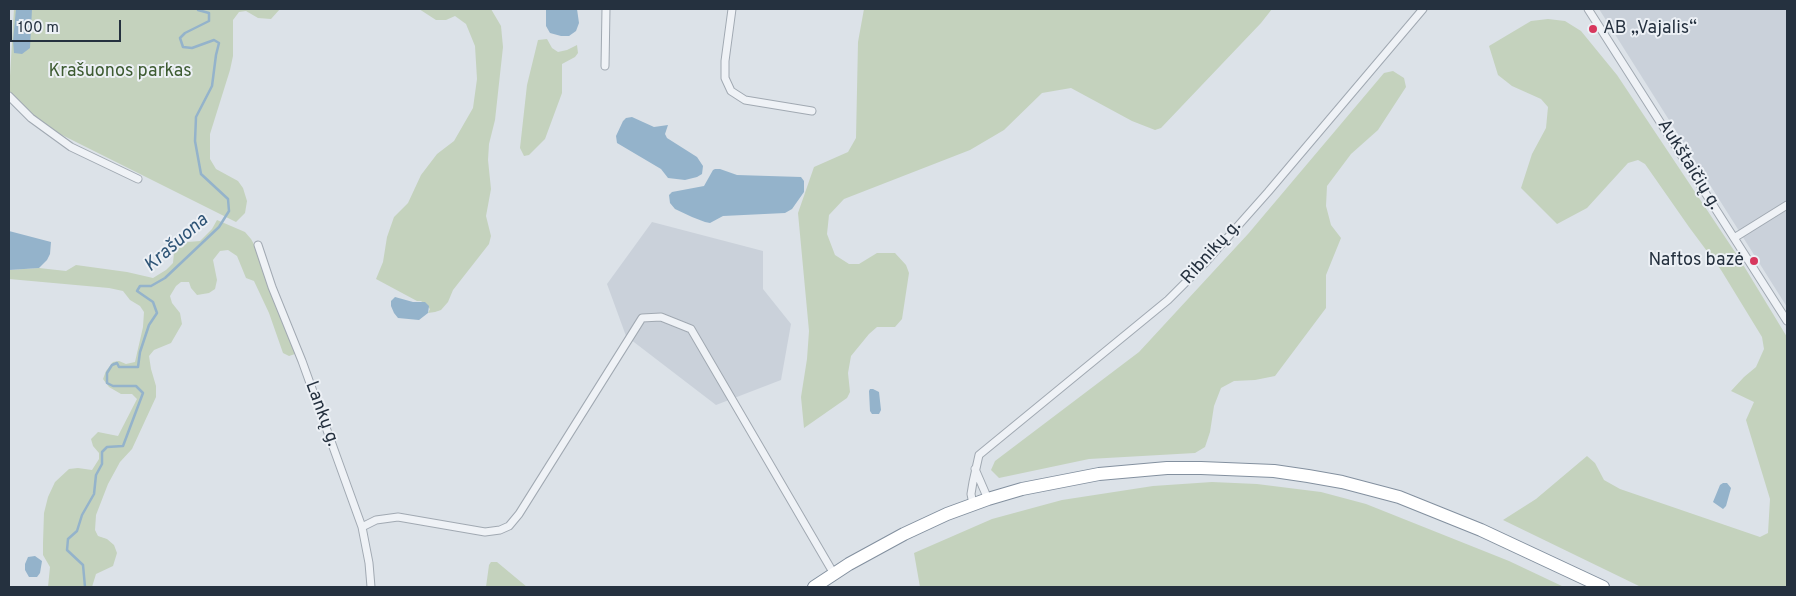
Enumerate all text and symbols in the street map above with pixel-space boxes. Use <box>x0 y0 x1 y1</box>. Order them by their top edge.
scale bar <box>12 10 124 42</box>
place label: AB „Vajalis“ <box>1603 18 1697 40</box>
text: 100 m <box>18 19 59 38</box>
marker: AB „Vajalis“ <box>1587 23 1599 35</box>
park label: Krašuonos parkas <box>48 61 192 83</box>
street label: Aukštaičių g. <box>1652 116 1724 214</box>
water label: Krašuona <box>140 210 214 278</box>
street label: Ribnikų g. <box>1178 216 1246 290</box>
place label: Naftos bazė <box>1649 250 1744 272</box>
marker: Naftos bazė <box>1748 255 1760 267</box>
street label: Lankų g. <box>299 379 343 449</box>

